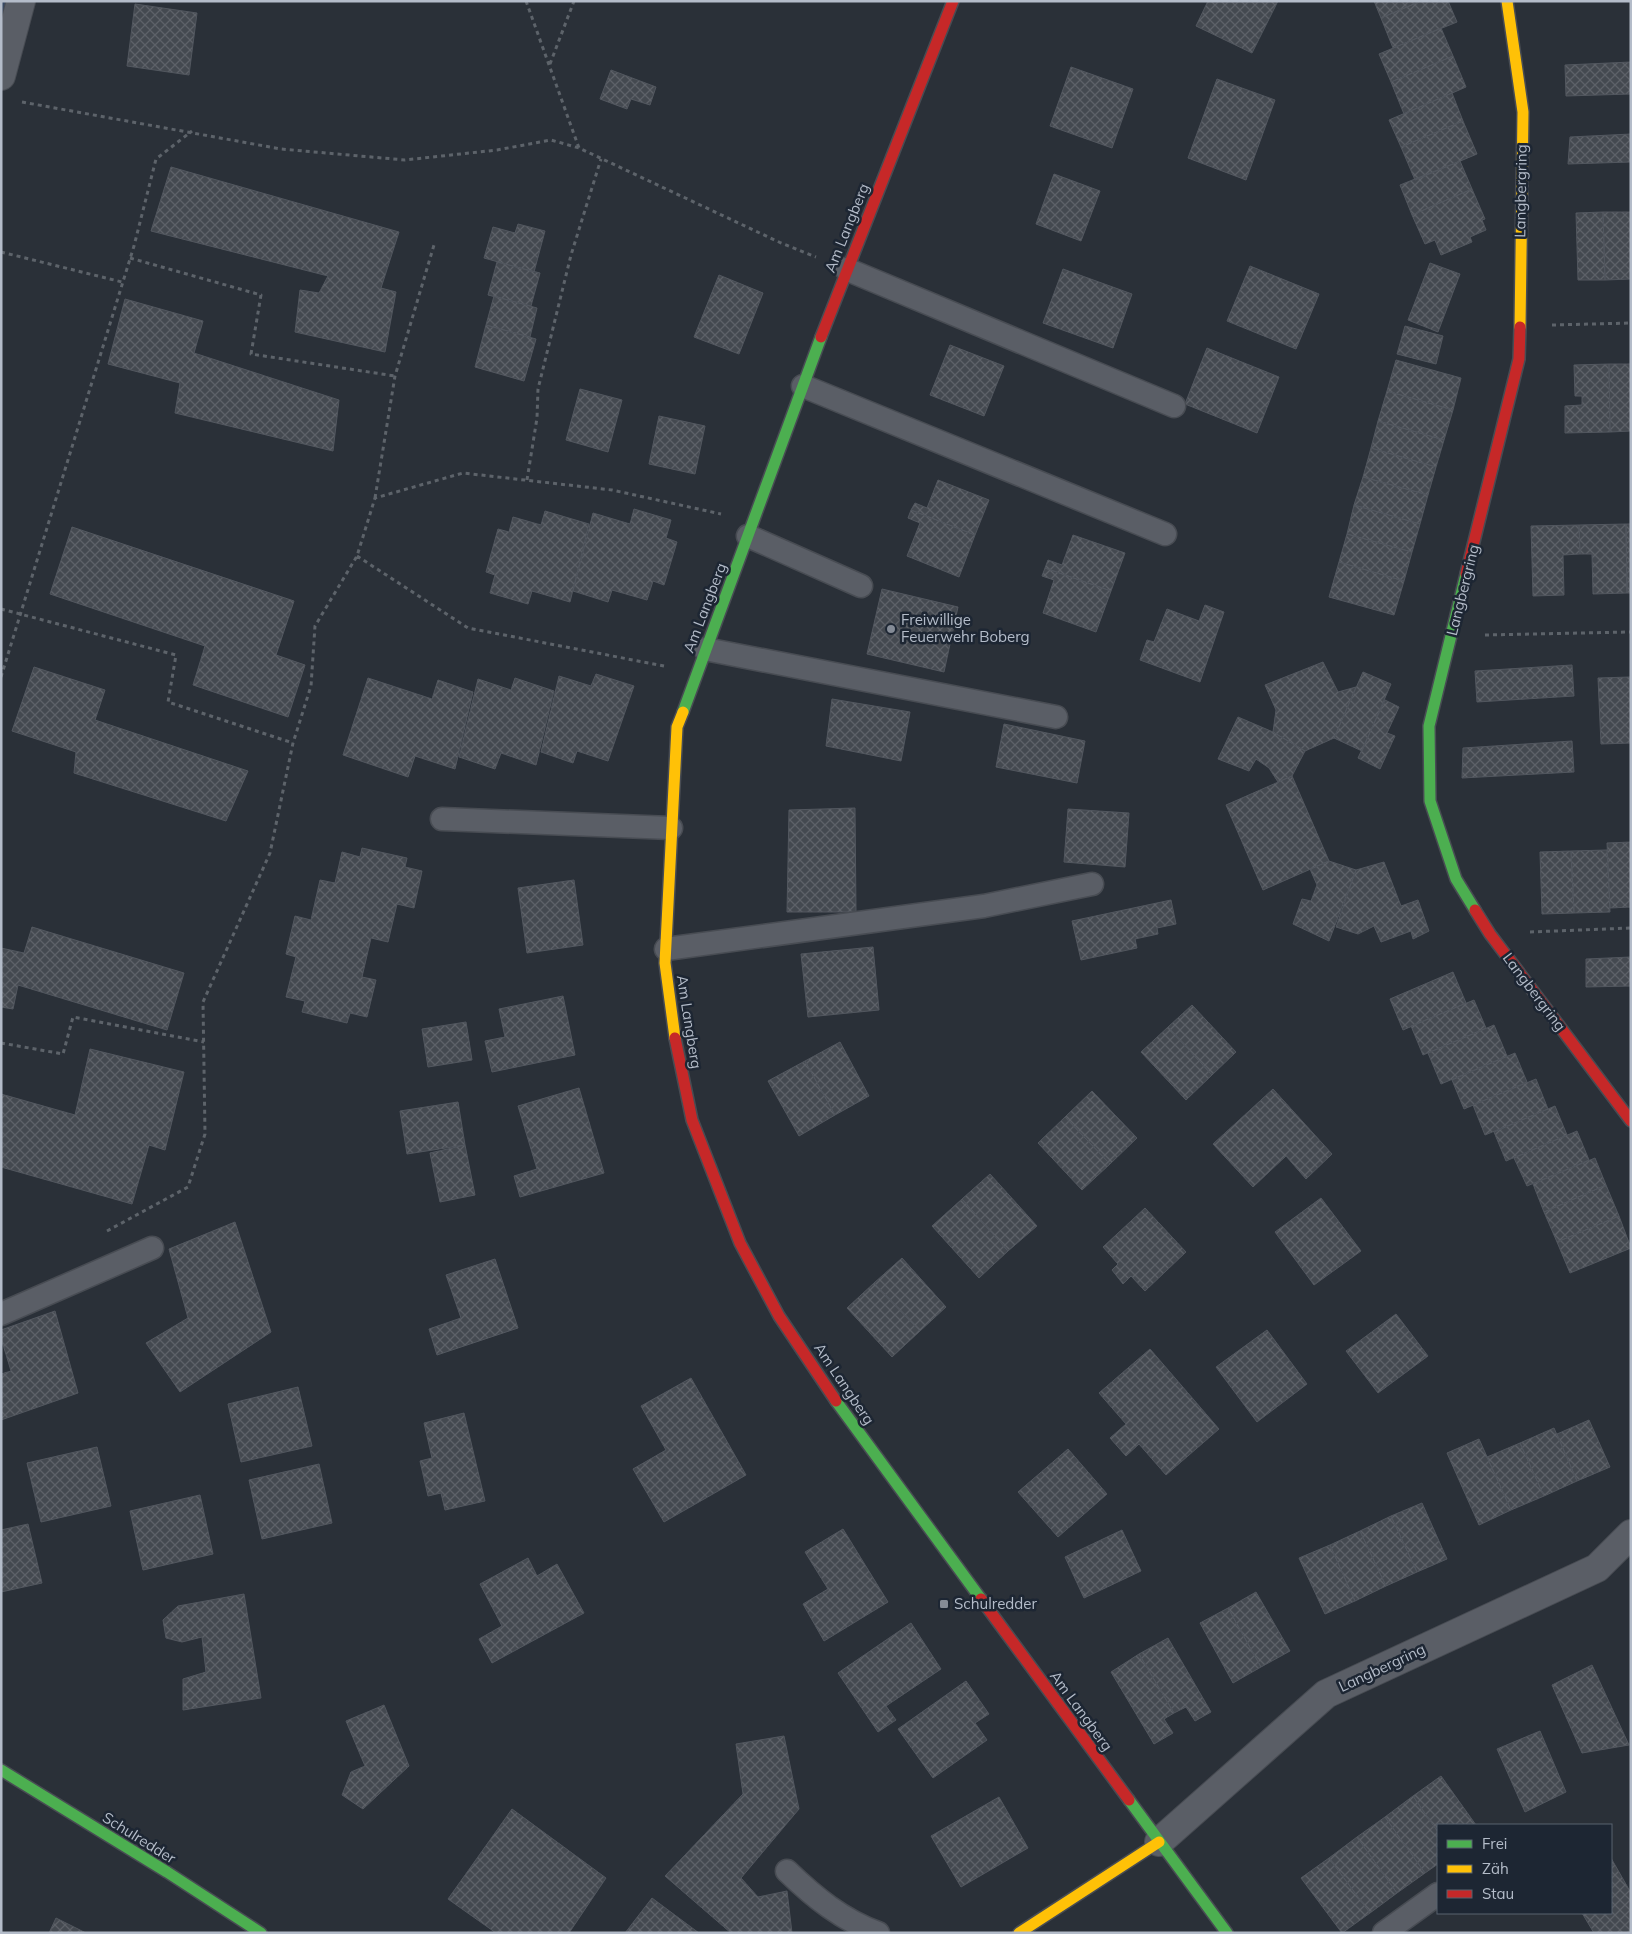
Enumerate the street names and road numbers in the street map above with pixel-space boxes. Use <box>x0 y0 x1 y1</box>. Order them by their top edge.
street label: Langbergring <box>1510 144 1531 238</box>
street label: Am Langberg <box>820 180 873 275</box>
street label: Langbergring <box>1442 542 1483 638</box>
street label: Am Langberg <box>679 560 730 655</box>
street label: Langbergring <box>1499 949 1570 1035</box>
street label: Am Langberg <box>673 974 706 1070</box>
street label: Am Langberg <box>810 1339 879 1428</box>
street label: Langbergring <box>1335 1639 1428 1696</box>
street label: Am Langberg <box>1046 1667 1117 1755</box>
street label: Schulredder <box>99 1808 180 1868</box>

